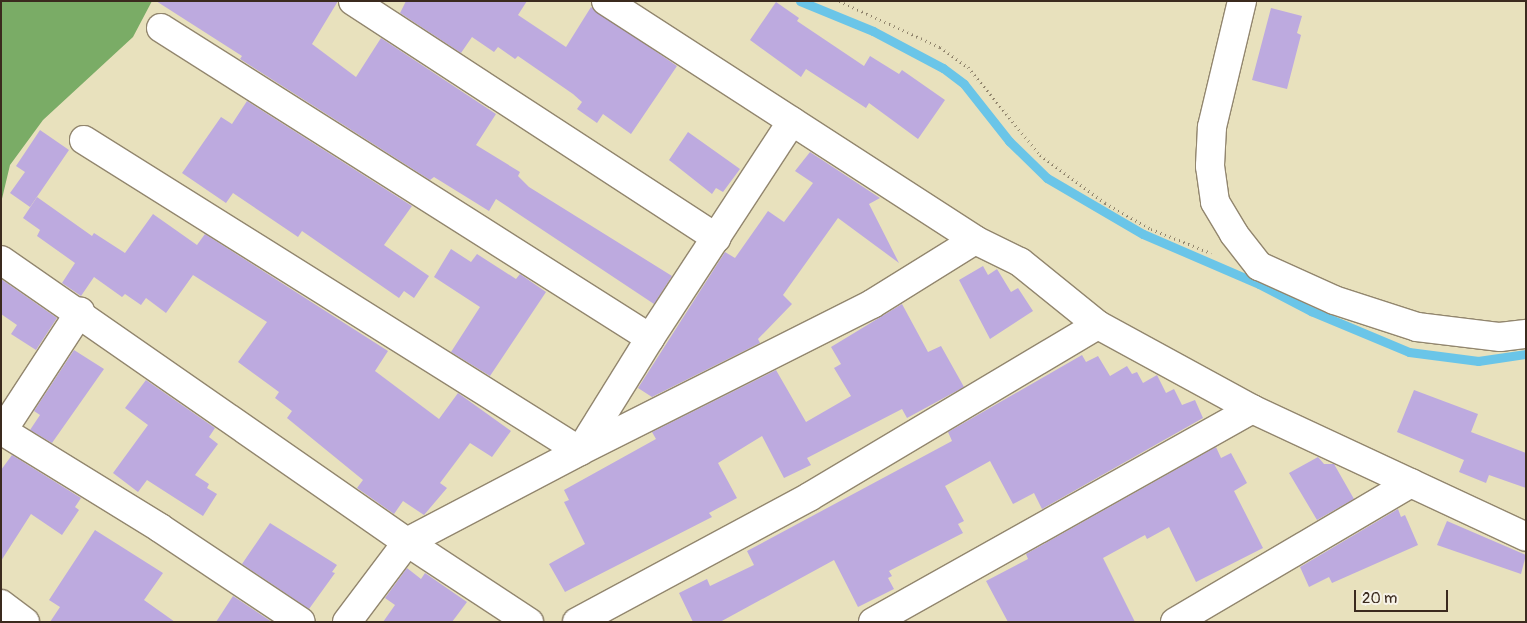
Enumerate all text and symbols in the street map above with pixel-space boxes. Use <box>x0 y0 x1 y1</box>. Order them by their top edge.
scale bar <box>1357 580 1451 612</box>
text: 20 m <box>1362 589 1397 608</box>

